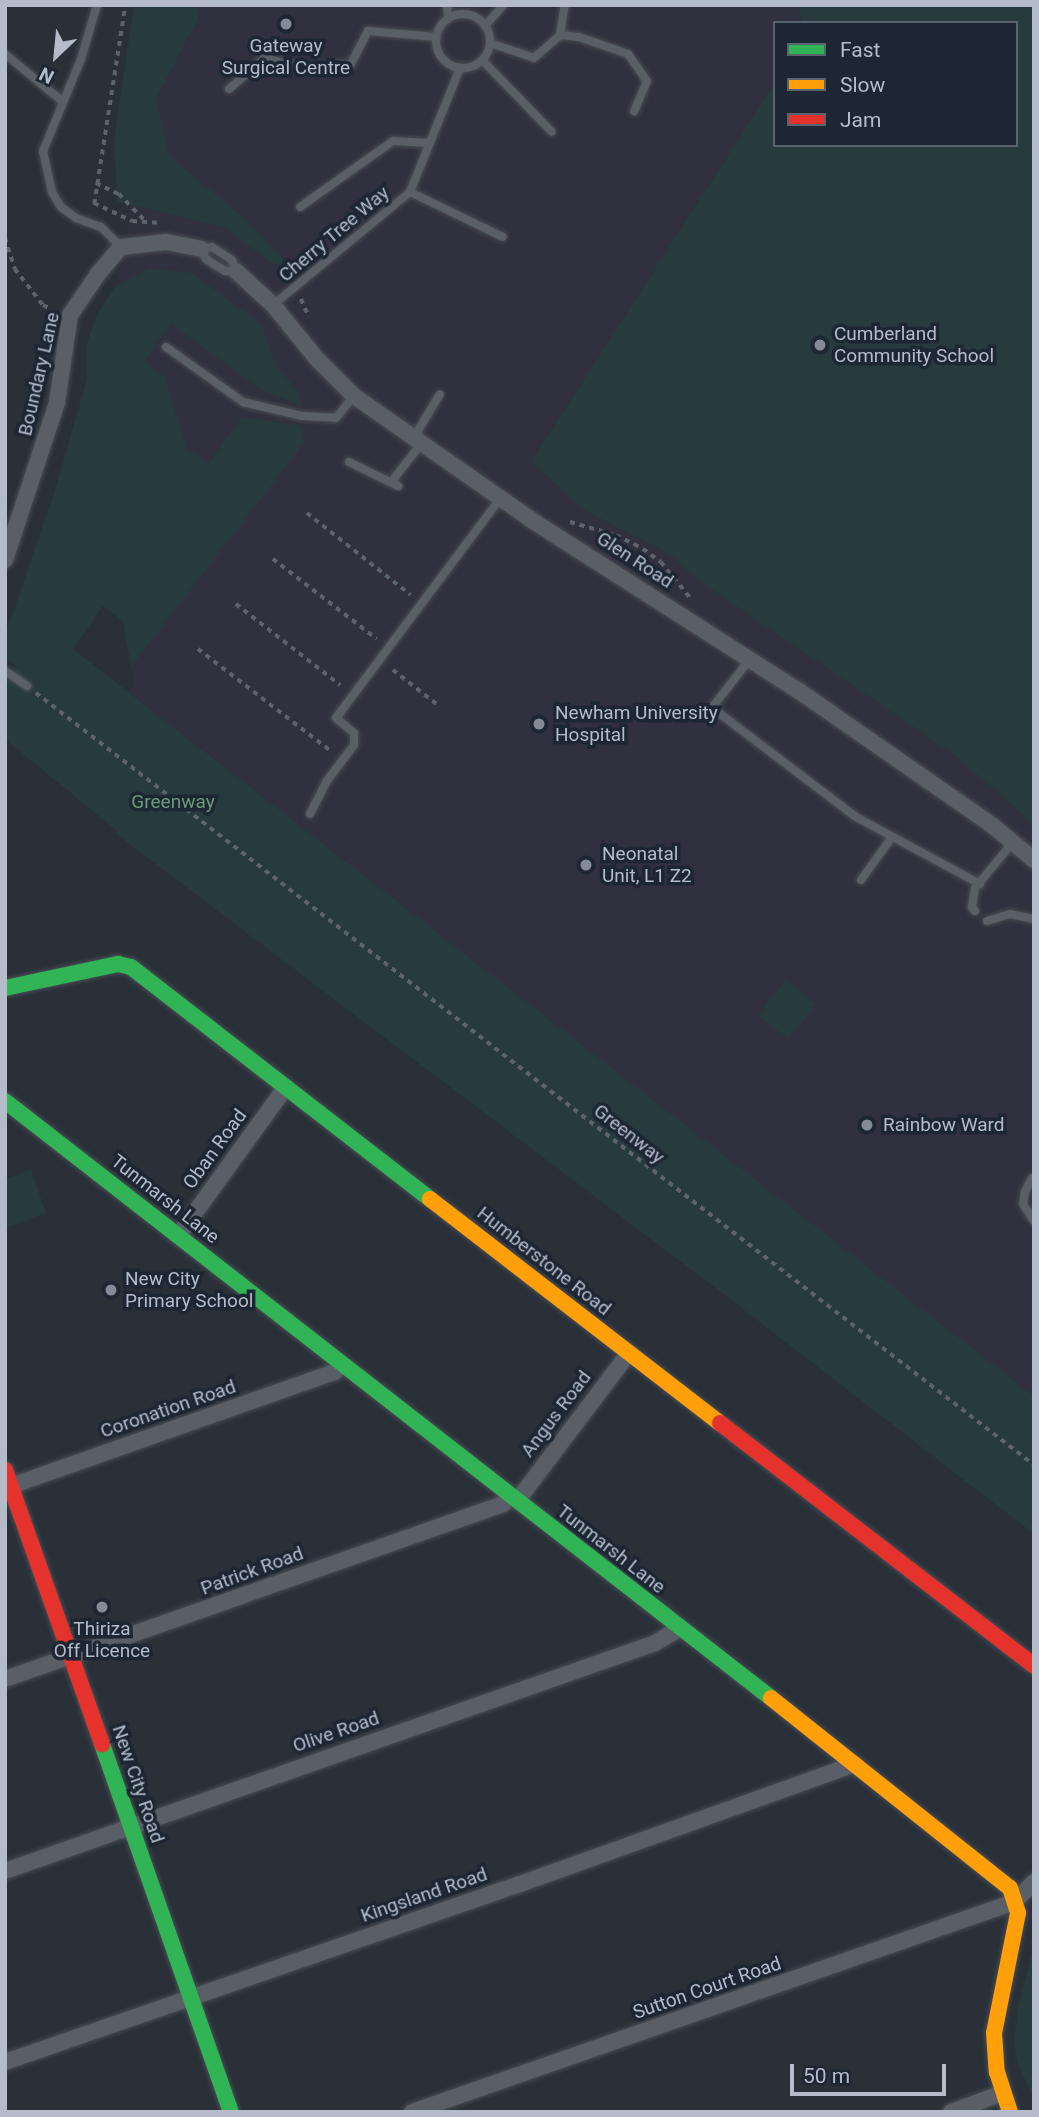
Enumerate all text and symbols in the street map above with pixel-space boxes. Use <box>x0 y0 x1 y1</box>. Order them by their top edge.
marker: Gateway Surgical Centre <box>278 16 294 32</box>
north arrow <box>21 21 91 91</box>
legend <box>773 21 1018 147</box>
place label: Gateway Surgical Centre <box>222 35 350 79</box>
text: Fast <box>840 38 880 62</box>
text: N <box>36 62 58 89</box>
text: Slow <box>840 73 885 97</box>
text: Jam <box>840 108 881 132</box>
street label: Cherry Tree Way <box>274 181 394 287</box>
street label: Boundary Lane <box>14 310 64 438</box>
place label: Cumberland Community School <box>834 323 994 367</box>
marker: Cumberland Community School <box>812 337 828 353</box>
street label: Glen Road <box>593 527 677 593</box>
place label: Newham University Hospital <box>555 702 718 746</box>
marker: Newham University Hospital <box>529 714 549 734</box>
park label: Greenway <box>131 791 215 813</box>
place label: Neonatal Unit, L1 Z2 <box>602 843 692 887</box>
marker: Neonatal Unit, L1 Z2 <box>576 855 596 875</box>
street label: Greenway <box>589 1099 669 1169</box>
street label: Oban Road <box>178 1105 252 1193</box>
place label: Rainbow Ward <box>883 1114 1005 1136</box>
marker: Rainbow Ward <box>857 1115 877 1135</box>
street label: Tunmarsh Lane <box>106 1150 224 1248</box>
street label: Humberstone Road <box>473 1202 615 1320</box>
place label: New City Primary School <box>125 1268 253 1312</box>
marker: New City Primary School <box>103 1282 119 1298</box>
street label: Angus Road <box>516 1366 596 1462</box>
street label: Coronation Road <box>97 1375 239 1443</box>
street label: Tunmarsh Lane <box>552 1500 670 1598</box>
street label: Patrick Road <box>198 1542 306 1600</box>
marker: Thiriza Off Licence <box>94 1599 110 1615</box>
place label: Thiriza Off Licence <box>54 1618 150 1662</box>
street label: Olive Road <box>290 1707 382 1757</box>
street label: New City Road <box>107 1722 169 1846</box>
street label: Kingsland Road <box>358 1863 490 1927</box>
street label: Sutton Court Road <box>630 1952 784 2024</box>
scale bar <box>794 2050 950 2094</box>
text: 50 m <box>803 2064 850 2088</box>

